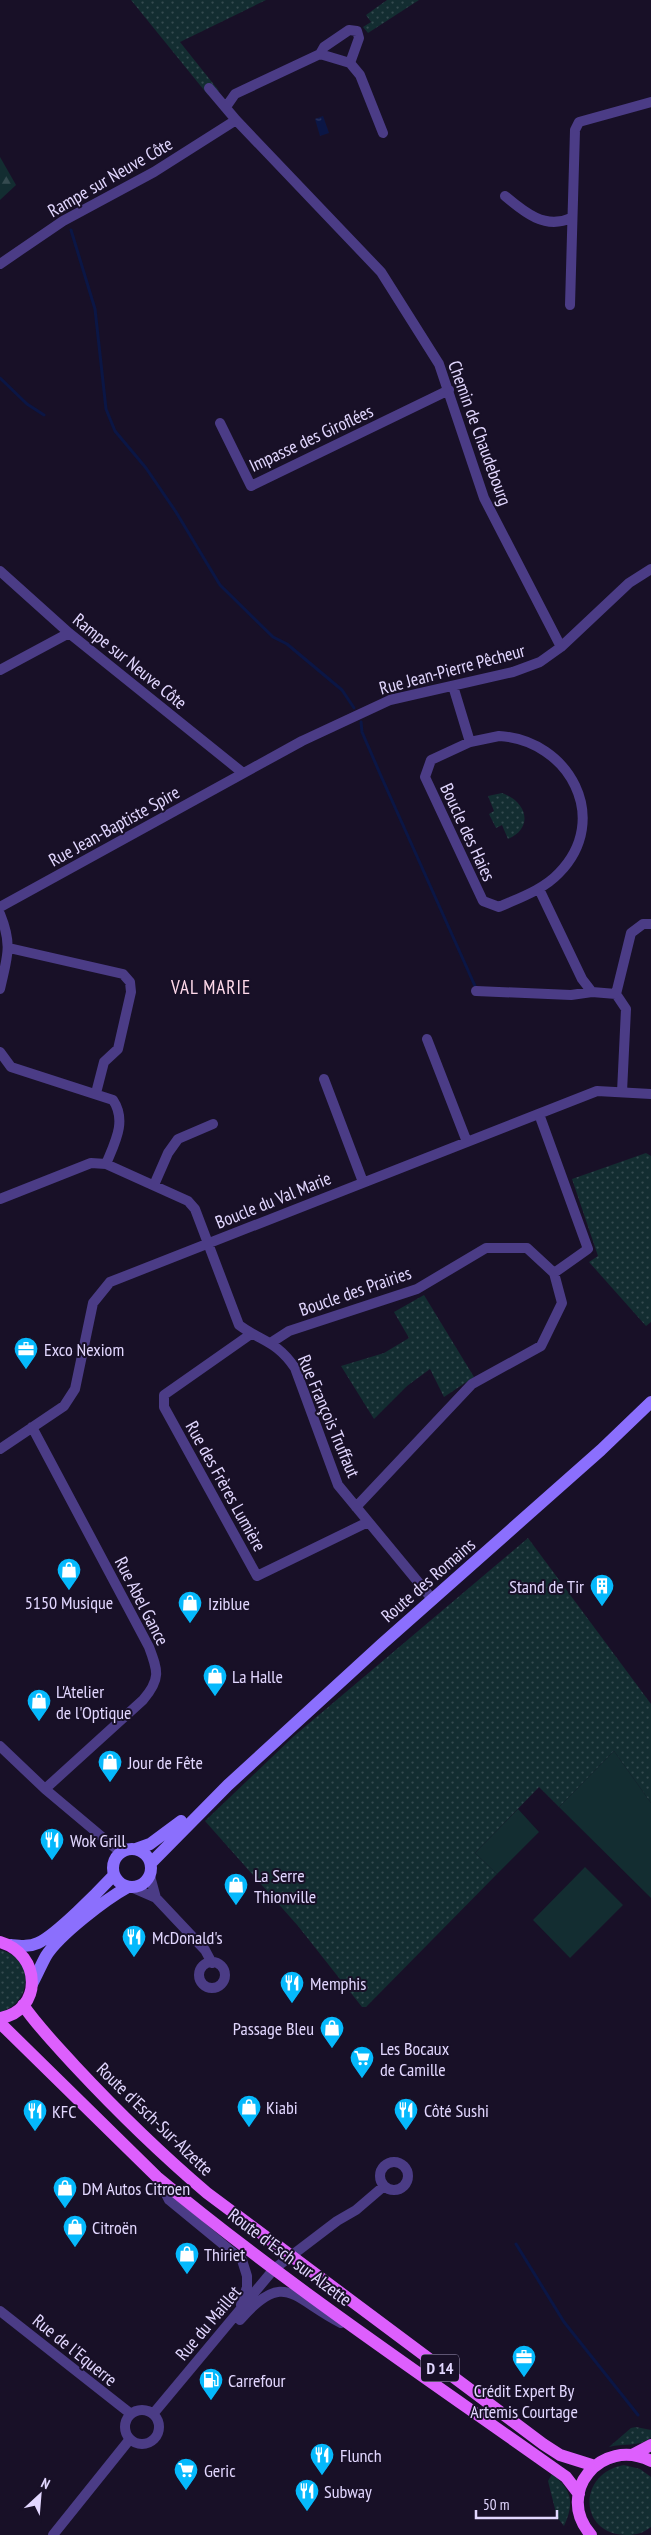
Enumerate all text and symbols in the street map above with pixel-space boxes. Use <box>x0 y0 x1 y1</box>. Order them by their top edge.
street label: Rampe sur Neuve Côte <box>44 132 176 222</box>
street label: Chemin de Chaudebourg <box>443 357 517 509</box>
street label: Impasse des Giroflées <box>245 399 377 477</box>
street label: Rampe sur Neuve Côte <box>68 608 192 714</box>
street label: Rue Jean-Pierre Pêcheur <box>377 638 527 699</box>
street label: Boucle des Haies <box>435 779 501 885</box>
street label: Rue Jean-Baptiste Spire <box>45 781 183 871</box>
district label: VAL MARIE <box>170 975 251 999</box>
street label: Boucle du Val Marie <box>212 1166 334 1234</box>
street label: Boucle des Prairies <box>296 1261 414 1321</box>
office icon: Exco Nexiom <box>13 1336 39 1370</box>
place label: Exco Nexiom <box>44 1338 124 1361</box>
street label: Rue François Truffaut <box>293 1351 365 1481</box>
street label: Rue des Frères Lumière <box>181 1417 271 1555</box>
street label: Route des Romains <box>376 1533 480 1627</box>
street label: Rue Abel Gance <box>110 1553 174 1649</box>
shop icon: 5150 Musique <box>56 1557 82 1591</box>
building icon: Stand de Tir <box>589 1573 615 1607</box>
place label: Stand de Tir <box>509 1575 584 1598</box>
shop icon: Iziblue <box>177 1590 203 1624</box>
place label: 5150 Musique <box>25 1591 113 1614</box>
place label: Iziblue <box>208 1592 250 1615</box>
shop icon: La Halle <box>202 1663 228 1697</box>
place label: La Halle <box>232 1665 283 1688</box>
place label: L'Atelier de l'Optique <box>56 1680 132 1724</box>
shop icon: L'Atelier de l'Optique <box>26 1688 52 1722</box>
shop icon: Jour de Fête <box>97 1749 123 1783</box>
place label: Jour de Fête <box>127 1751 203 1774</box>
restaurant icon: Wok Grill <box>39 1827 65 1861</box>
place label: Wok Grill <box>70 1829 126 1852</box>
place label: La Serre Thionville <box>254 1864 316 1908</box>
shop icon: La Serre Thionville <box>223 1872 249 1906</box>
restaurant icon: McDonald's <box>121 1924 147 1958</box>
place label: McDonald's <box>152 1926 223 1949</box>
restaurant icon: Memphis <box>279 1970 305 2004</box>
place label: Memphis <box>310 1972 366 1995</box>
shop icon: Passage Bleu <box>319 2015 345 2049</box>
place label: Passage Bleu <box>233 2017 314 2040</box>
place label: Les Bocaux de Camille <box>380 2037 450 2081</box>
supermarket icon: Les Bocaux de Camille <box>349 2045 375 2079</box>
street label: Route d'Esch-Sur-Alzette <box>92 2058 218 2180</box>
shop icon: Kiabi <box>236 2094 262 2128</box>
place label: Kiabi <box>266 2096 298 2119</box>
restaurant icon: Côté Sushi <box>393 2097 419 2131</box>
restaurant icon: KFC <box>22 2098 48 2132</box>
place label: Côté Sushi <box>424 2099 489 2122</box>
place label: KFC <box>52 2100 77 2123</box>
shop icon: DM Autos Citroen <box>52 2175 78 2209</box>
place label: DM Autos Citroen <box>82 2177 190 2200</box>
street label: Route d'Esch sur Alzette <box>224 2203 356 2311</box>
shop icon: Citroën <box>62 2214 88 2248</box>
place label: Citroën <box>92 2216 137 2239</box>
shop icon: Thiriet <box>174 2241 200 2275</box>
place label: Thiriet <box>204 2243 245 2266</box>
street label: Rue du Maillet <box>170 2281 246 2365</box>
street label: Rue de l'Equerre <box>28 2309 122 2391</box>
office icon: Crédit Expert By Artemis Courtage <box>511 2344 537 2378</box>
road number: D 14 <box>421 2354 459 2382</box>
fuel station icon: Carrefour <box>198 2367 224 2401</box>
place label: Carrefour <box>228 2369 286 2392</box>
place label: Crédit Expert By Artemis Courtage <box>470 2379 578 2423</box>
restaurant icon: Flunch <box>309 2442 335 2476</box>
place label: Flunch <box>340 2444 382 2467</box>
supermarket icon: Geric <box>173 2457 199 2491</box>
place label: Geric <box>204 2459 236 2482</box>
north arrow <box>15 2470 65 2520</box>
text: N <box>38 2474 53 2493</box>
restaurant icon: Subway <box>294 2478 320 2512</box>
place label: Subway <box>324 2480 372 2503</box>
scale bar <box>476 2488 557 2520</box>
text: 50 m <box>483 2495 509 2514</box>

